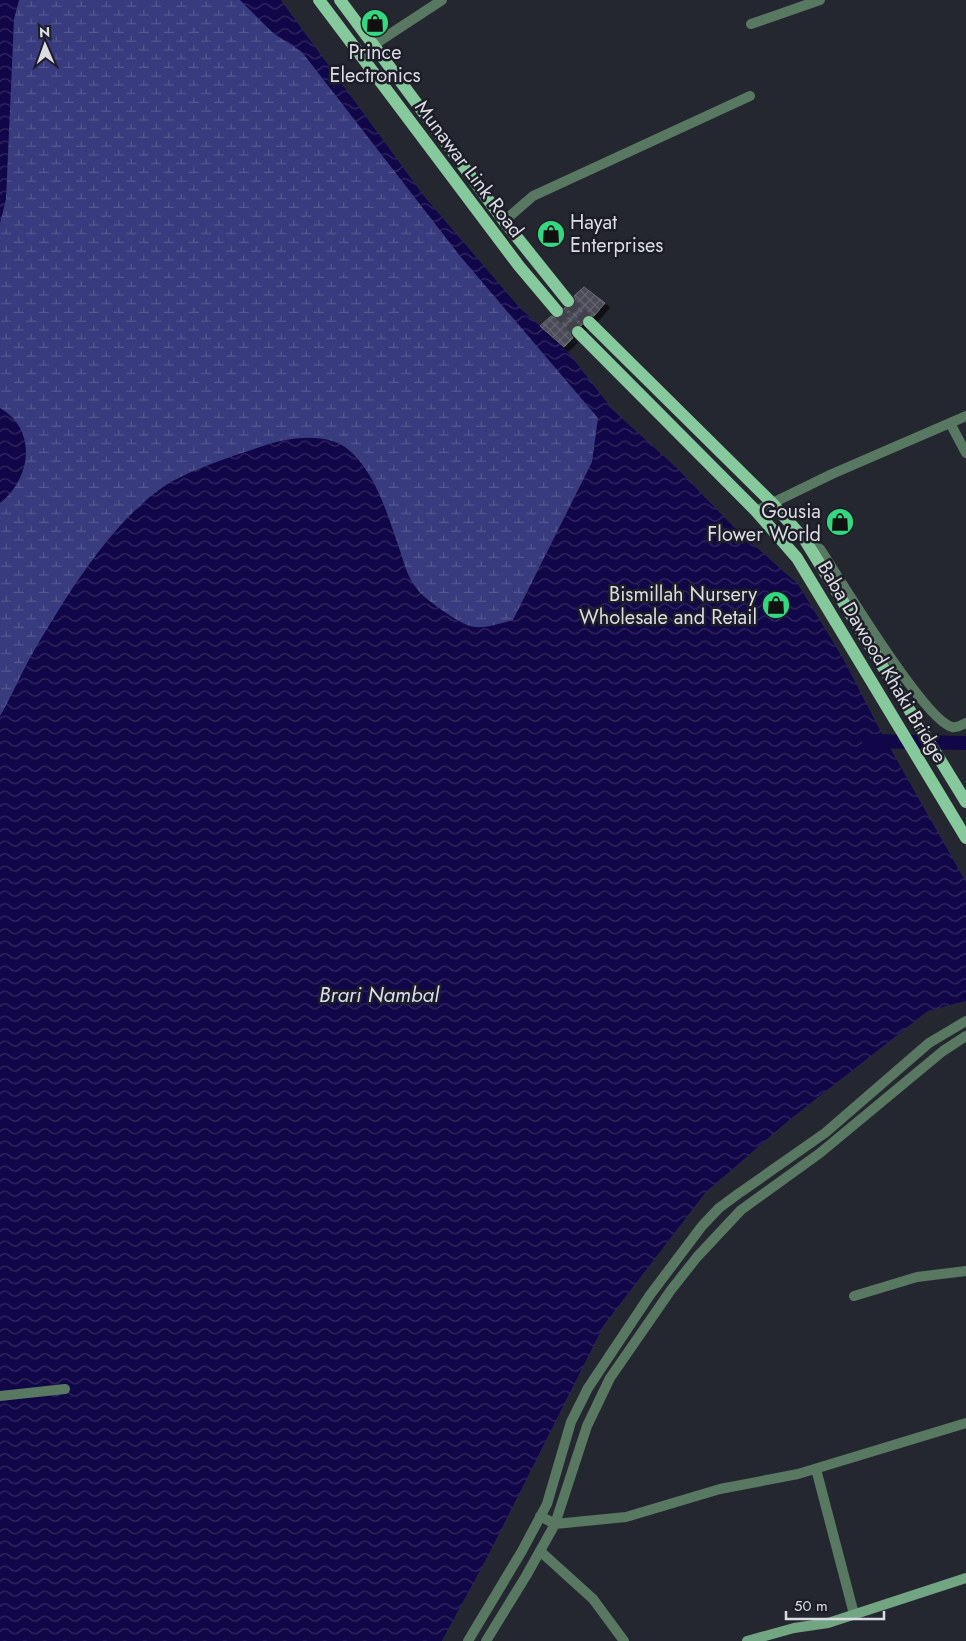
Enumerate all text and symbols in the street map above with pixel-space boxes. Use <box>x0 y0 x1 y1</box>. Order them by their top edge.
shop icon: Prince Electronics <box>360 8 390 38</box>
north arrow <box>20 20 70 70</box>
text: N <box>39 22 50 42</box>
place label: Prince Electronics <box>329 38 421 90</box>
street label: Munawar Link Road <box>408 94 530 244</box>
place label: Hayat Enterprises <box>570 208 663 260</box>
shop icon: Hayat Enterprises <box>536 219 566 249</box>
place label: Gousia Flower World <box>707 497 821 549</box>
shop icon: Gousia Flower World <box>825 507 855 537</box>
street label: Baba Dawood Khaki Bridge <box>810 555 954 769</box>
place label: Bismillah Nursery Wholesale and Retail <box>579 580 757 632</box>
shop icon: Bismillah Nursery Wholesale and Retail <box>761 590 791 620</box>
water label: Brari Nambal <box>319 980 440 1010</box>
scale bar <box>786 1588 884 1620</box>
text: 50 m <box>794 1595 828 1617</box>

